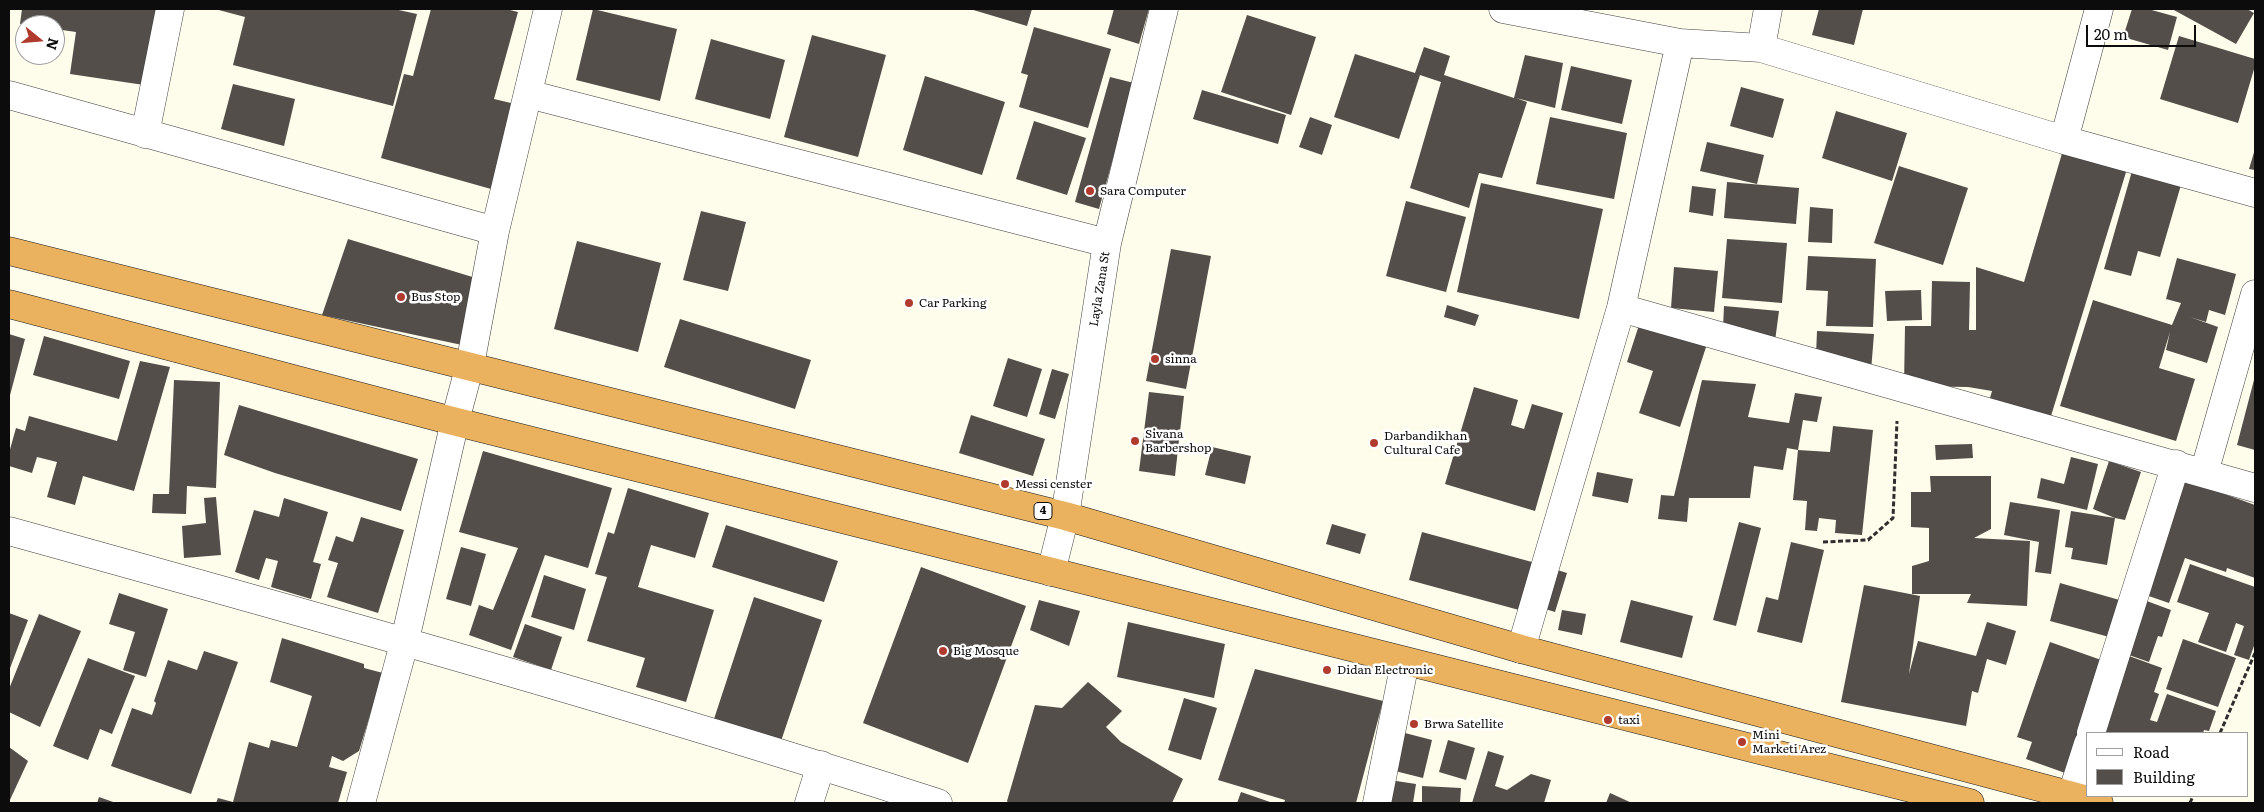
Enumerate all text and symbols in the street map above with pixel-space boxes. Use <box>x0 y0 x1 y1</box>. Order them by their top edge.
north arrow <box>15 15 65 65</box>
scale bar <box>2089 15 2199 47</box>
text: 20 m <box>2094 22 2128 45</box>
text: N <box>42 36 65 53</box>
place label: Sara Computer <box>1100 184 1186 198</box>
marker: Sara Computer <box>1084 185 1096 197</box>
street label: Layla Zana St <box>1087 250 1113 328</box>
place label: Bus Stop <box>411 290 461 304</box>
marker: Bus Stop <box>395 291 407 303</box>
place label: Car Parking <box>919 296 987 310</box>
marker: Car Parking <box>903 297 915 309</box>
place label: sinna <box>1165 352 1197 366</box>
marker: sinna <box>1149 353 1161 365</box>
place label: Sivana Barbershop <box>1145 427 1211 455</box>
place label: Darbandikhan Cultural Cafe <box>1384 429 1467 457</box>
marker: Sivana Barbershop <box>1129 435 1141 447</box>
marker: Darbandikhan Cultural Cafe <box>1368 437 1380 449</box>
place label: Messi censter <box>1015 477 1092 491</box>
marker: Messi censter <box>999 478 1011 490</box>
road number: 4 <box>1034 502 1052 520</box>
place label: Big Mosque <box>953 644 1019 658</box>
marker: Big Mosque <box>937 645 949 657</box>
place label: Didan Electronic <box>1337 663 1433 677</box>
marker: Didan Electronic <box>1321 664 1333 676</box>
place label: taxi <box>1618 713 1640 727</box>
marker: taxi <box>1602 714 1614 726</box>
place label: Brwa Satellite <box>1424 717 1503 731</box>
marker: Brwa Satellite <box>1408 718 1420 730</box>
place label: Mini Marketi Arez <box>1752 728 1826 756</box>
legend <box>2086 732 2249 797</box>
marker: Mini Marketi Arez <box>1736 736 1748 748</box>
text: Road <box>2133 740 2169 763</box>
text: Building <box>2133 765 2195 788</box>

